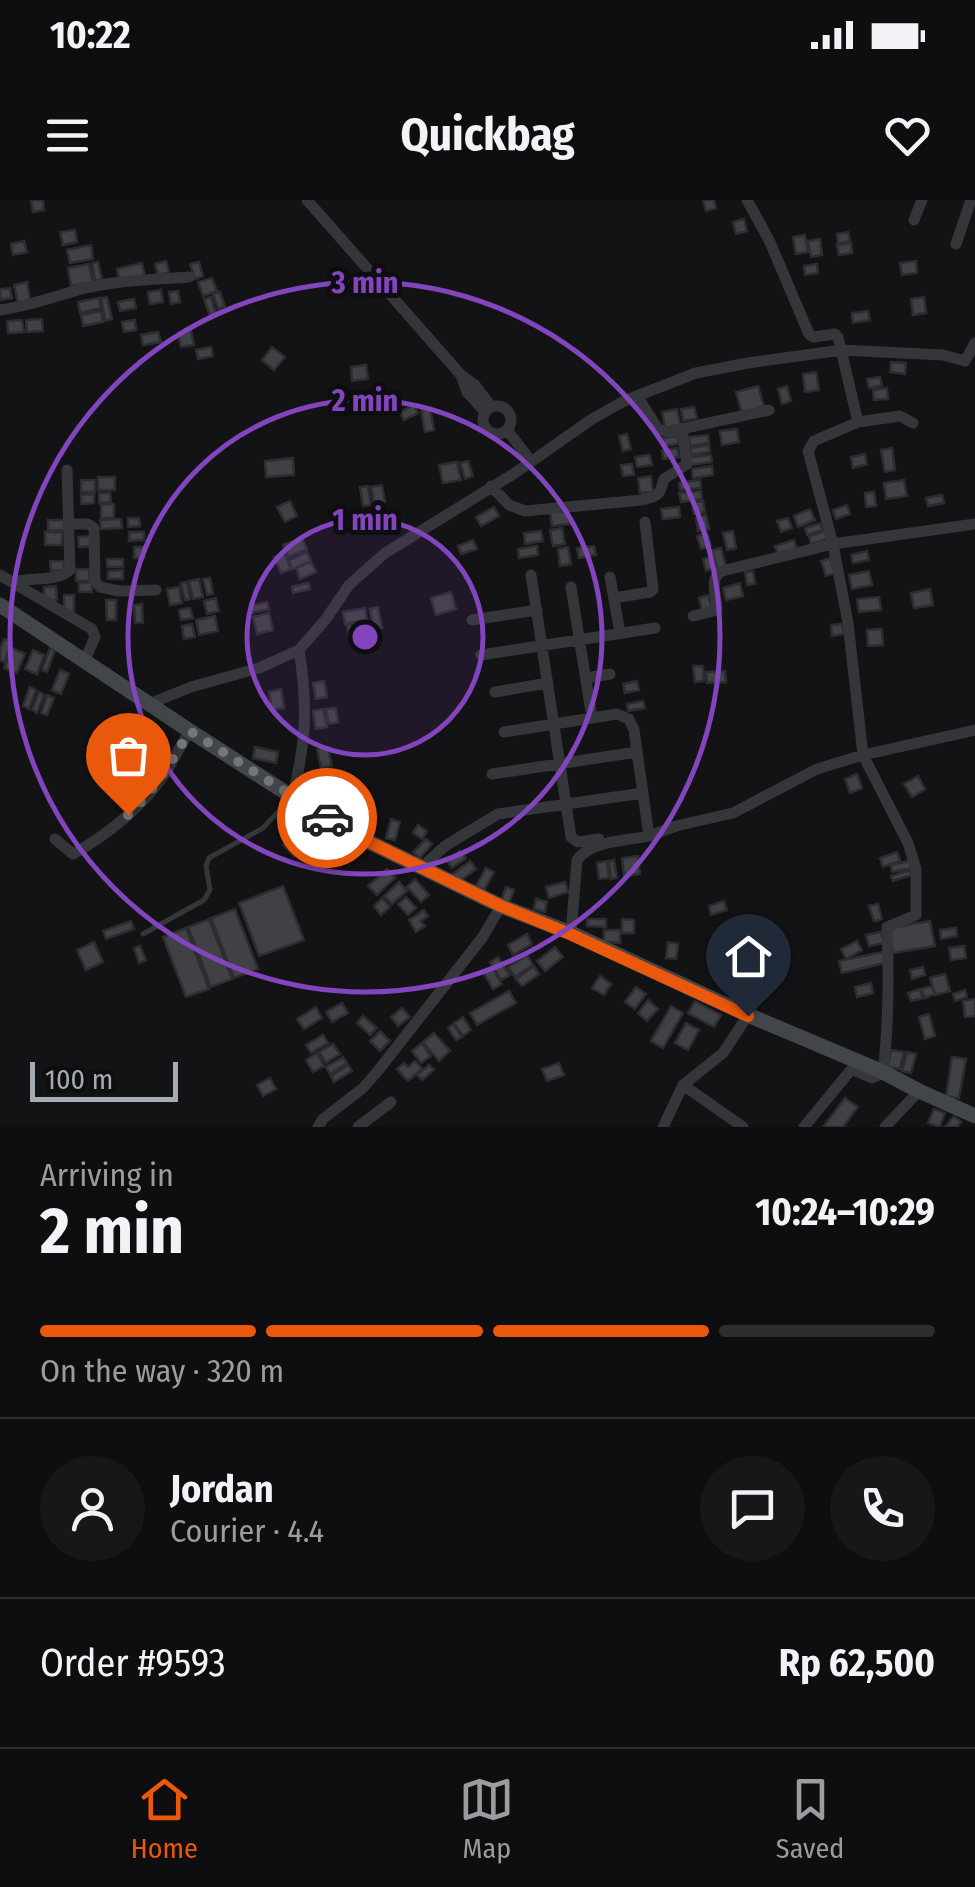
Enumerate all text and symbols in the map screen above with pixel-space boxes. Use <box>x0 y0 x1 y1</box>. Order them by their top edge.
text: 10:22 <box>50 12 131 58</box>
icon: menu <box>40 108 95 163</box>
text: Quickbag <box>400 108 575 162</box>
icon: heart <box>880 108 935 163</box>
text: 3 min <box>331 265 398 301</box>
text: 2 min <box>331 383 398 419</box>
text: 1 min <box>332 502 398 538</box>
centre of rings <box>347 619 383 655</box>
pin <box>86 713 171 816</box>
icon: bag <box>101 728 156 783</box>
courier <box>277 768 377 868</box>
icon: car <box>300 791 355 846</box>
pin <box>706 914 791 1017</box>
icon: home <box>721 929 776 984</box>
scale bar <box>30 1057 178 1101</box>
text: 100 m <box>45 1063 113 1096</box>
text: Arriving in <box>40 1156 174 1194</box>
text: 10:24–10:29 <box>755 1189 935 1235</box>
text: 2 min <box>40 1192 184 1270</box>
text: On the way · 320 m <box>40 1352 284 1390</box>
button: person <box>40 1456 145 1561</box>
button: chat <box>700 1456 805 1561</box>
button: phone <box>830 1456 935 1561</box>
text: Jordan <box>170 1466 274 1512</box>
text: Courier · 4.4 <box>170 1512 324 1550</box>
text: Order #9593 <box>40 1640 226 1686</box>
text: Rp 62,500 <box>779 1640 935 1686</box>
tab: Home <box>131 1772 198 1865</box>
tab: Map <box>459 1772 514 1865</box>
tab: Saved <box>776 1772 844 1865</box>

